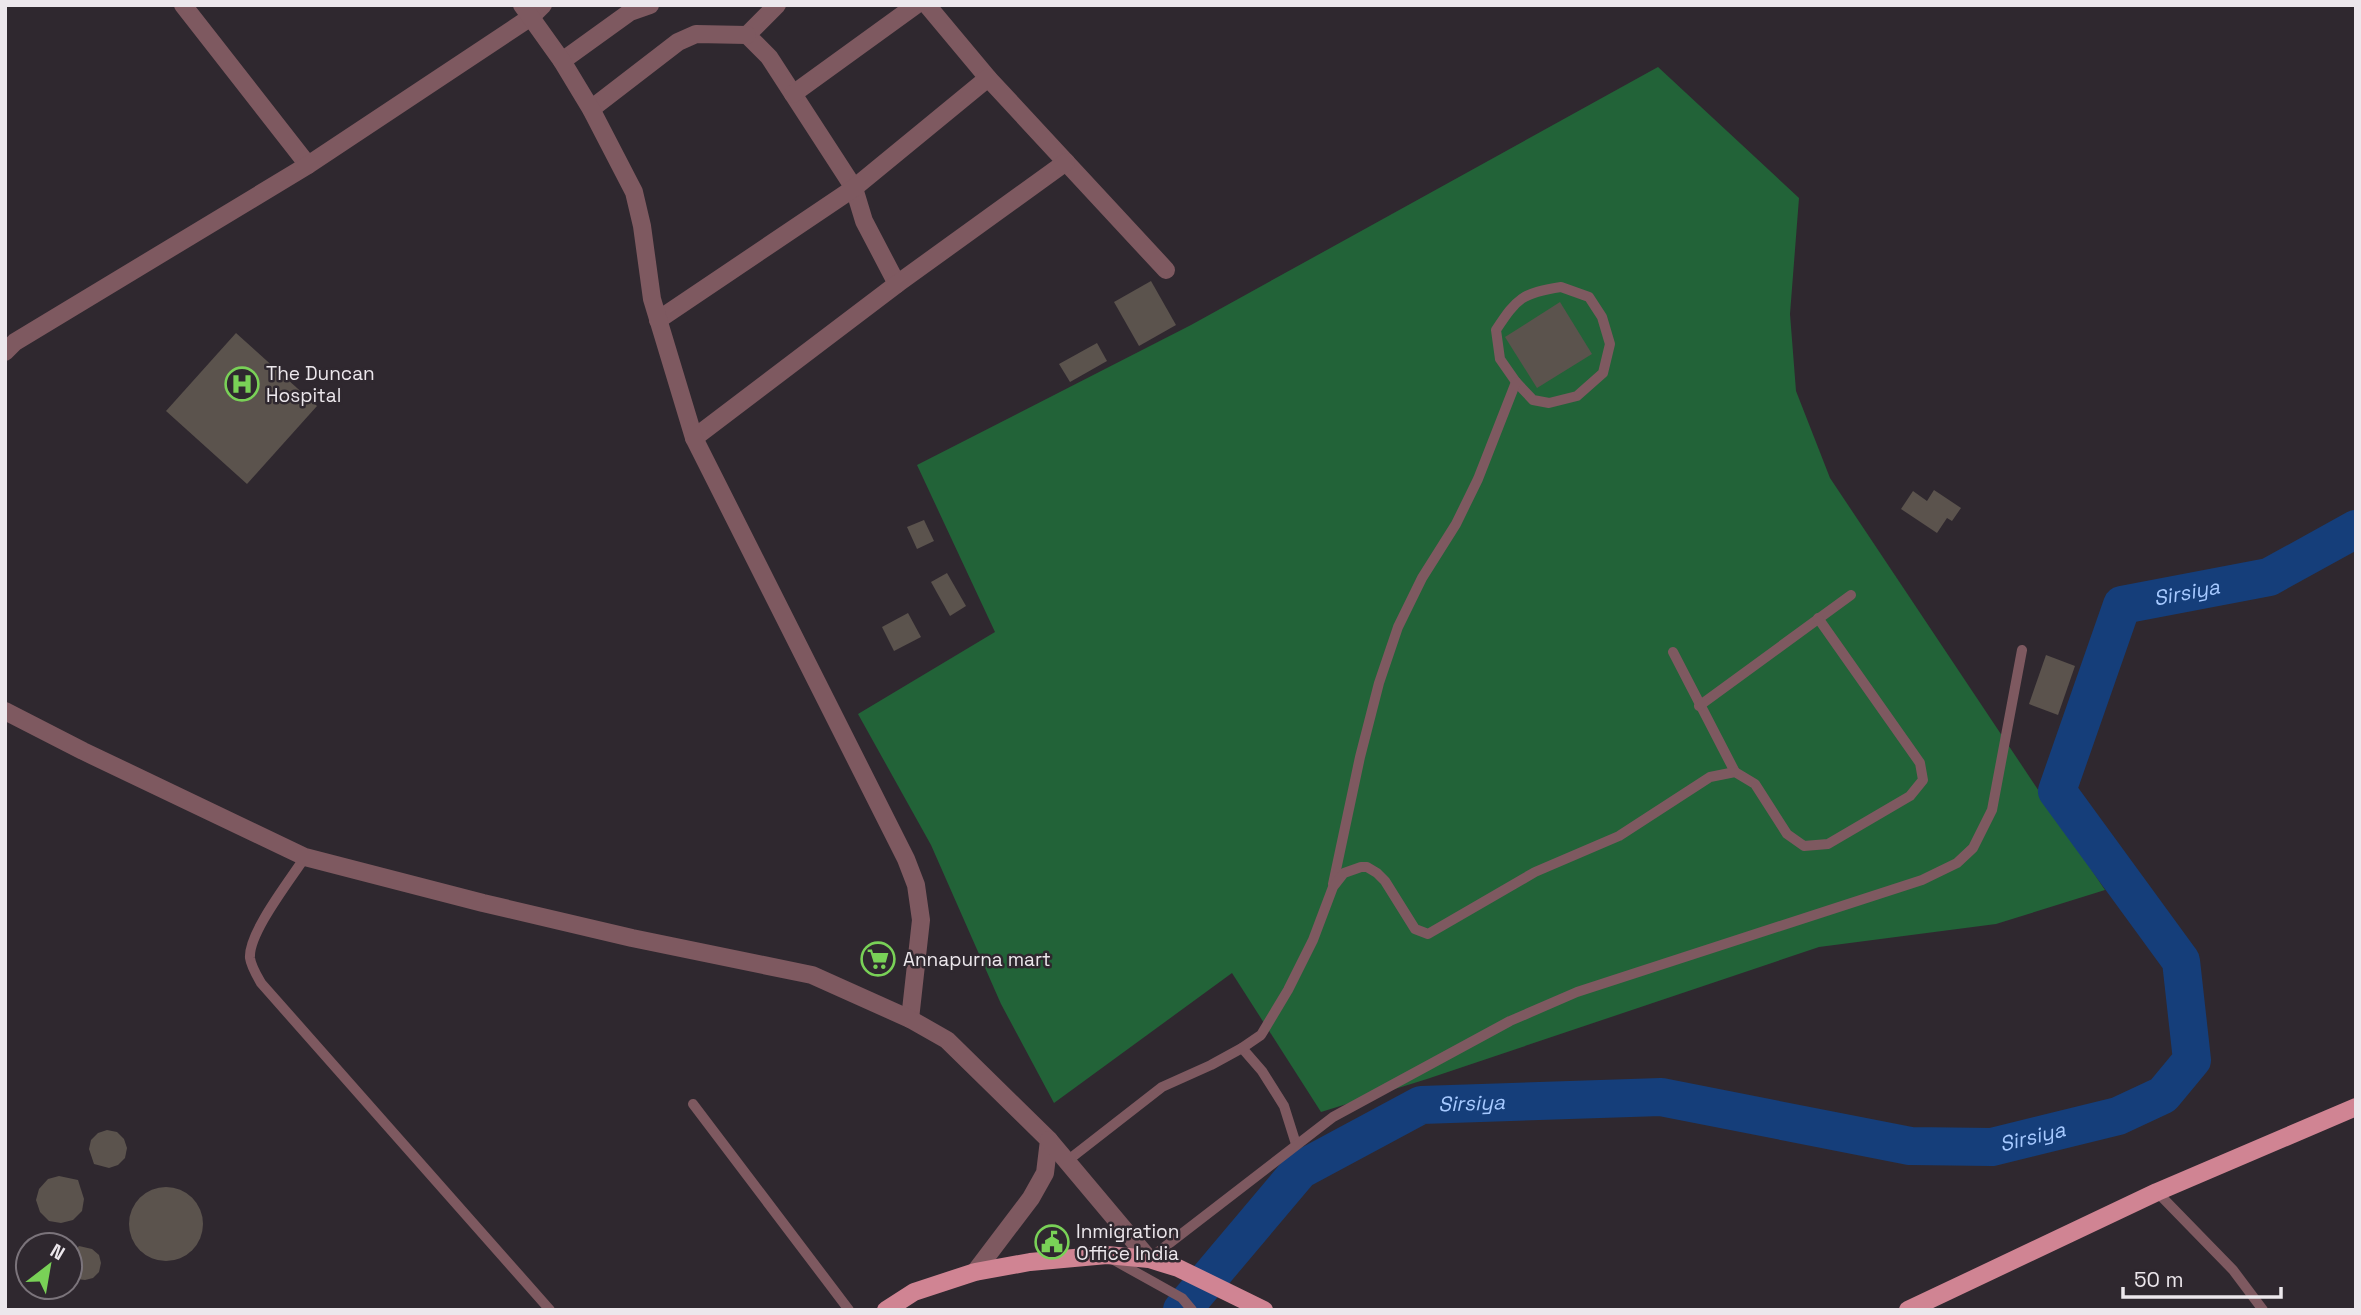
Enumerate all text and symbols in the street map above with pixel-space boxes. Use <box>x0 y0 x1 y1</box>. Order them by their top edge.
place label: The Duncan Hospital <box>266 361 375 408</box>
hospital icon: The Duncan Hospital <box>223 365 261 403</box>
water label: Sirsiya <box>2151 573 2223 612</box>
supermarket icon: Annapurna mart <box>859 940 897 978</box>
place label: Annapurna mart <box>903 947 1051 972</box>
water label: Sirsiya <box>1438 1088 1506 1117</box>
water label: Sirsiya <box>1997 1115 2069 1158</box>
place label: Inmigration Office India <box>1076 1219 1179 1266</box>
public building icon: Inmigration Office India <box>1033 1223 1071 1261</box>
north arrow <box>14 1231 84 1301</box>
text: N <box>46 1238 69 1266</box>
scale bar <box>2123 1256 2280 1300</box>
text: 50 m <box>2134 1266 2184 1293</box>

